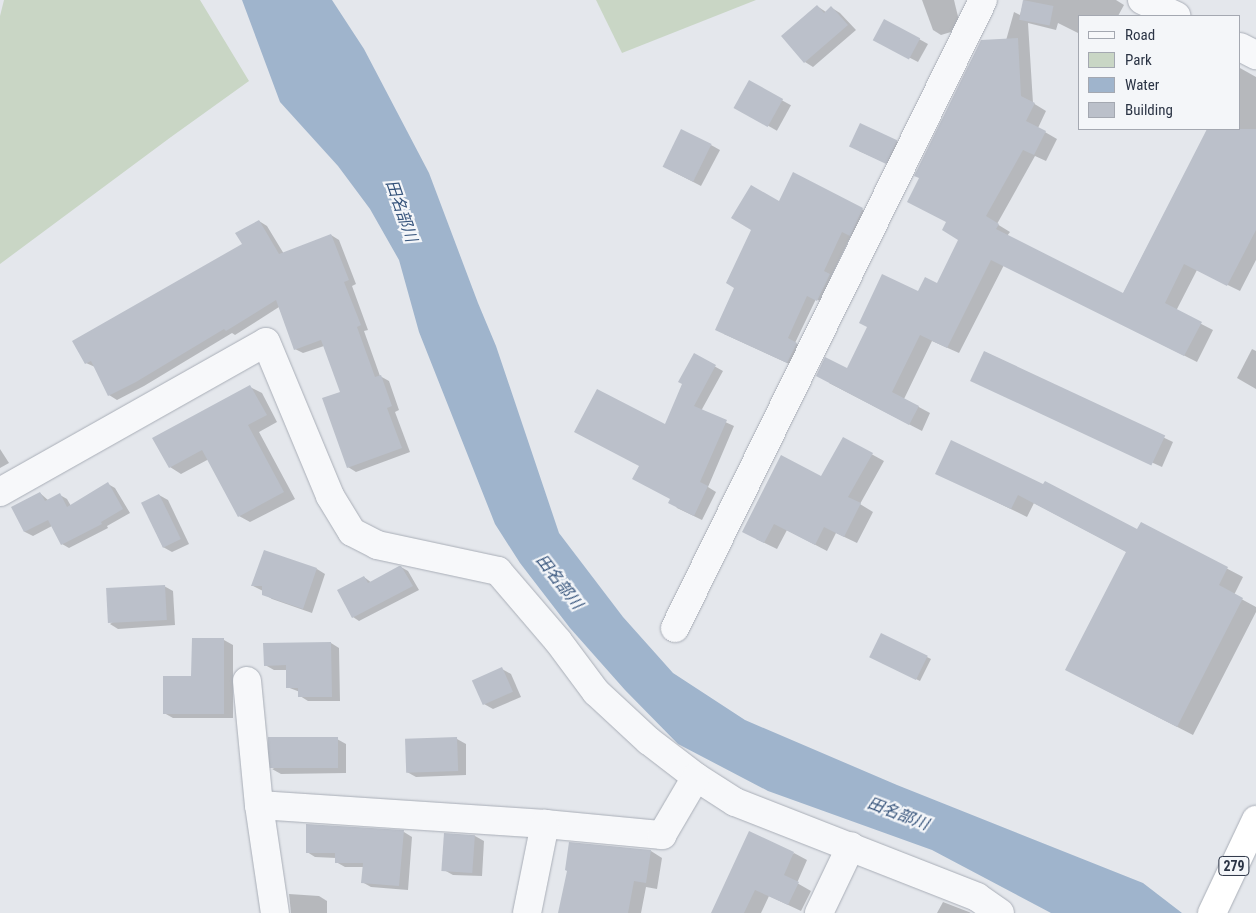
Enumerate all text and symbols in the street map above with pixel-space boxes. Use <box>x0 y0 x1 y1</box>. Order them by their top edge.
legend <box>1078 15 1241 130</box>
text: Road <box>1125 26 1155 44</box>
text: Park <box>1125 51 1152 69</box>
text: Water <box>1125 76 1159 94</box>
text: Building <box>1125 101 1173 119</box>
water label: 田名部川 <box>382 178 420 244</box>
water label: 田名部川 <box>532 551 586 613</box>
water label: 田名部川 <box>865 794 931 834</box>
road number: 279 <box>1218 854 1250 878</box>

